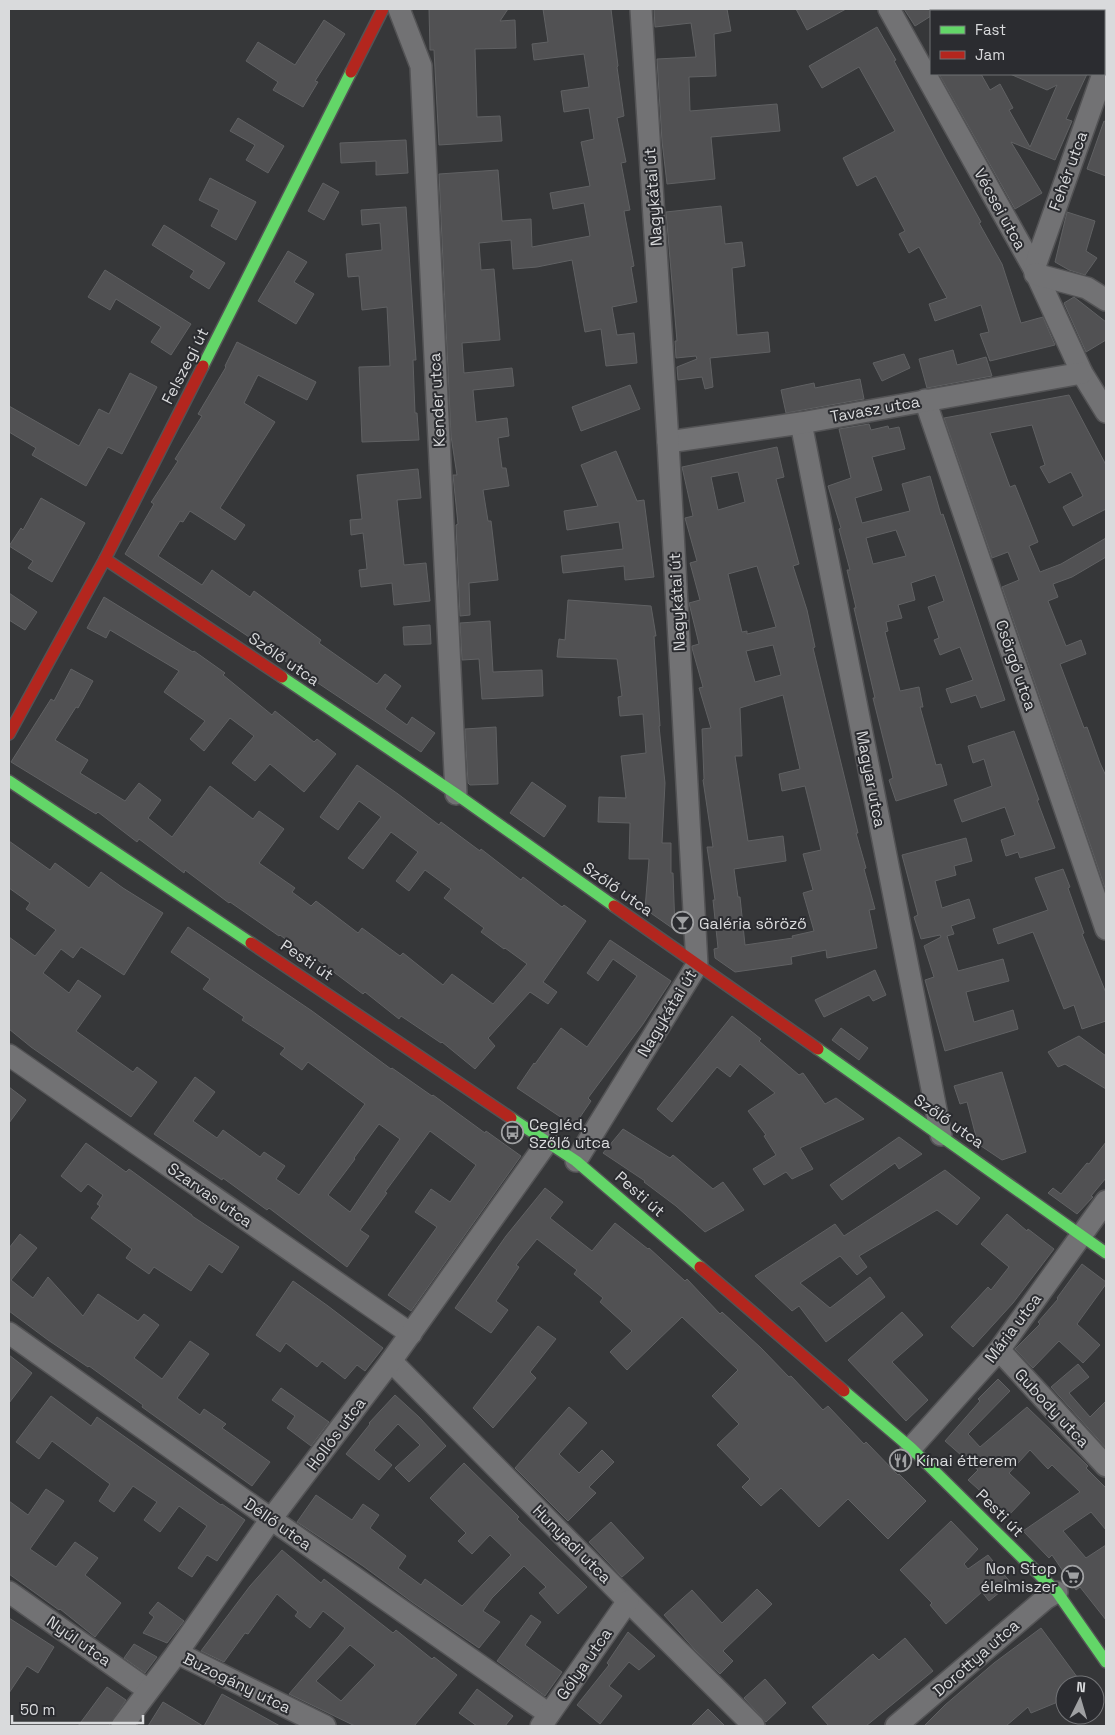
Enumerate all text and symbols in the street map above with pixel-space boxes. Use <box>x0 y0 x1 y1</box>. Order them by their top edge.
legend <box>930 10 1105 75</box>
text: Fast <box>975 20 1006 39</box>
text: Jam <box>975 45 1005 64</box>
street label: Fehér utca <box>1044 128 1092 214</box>
street label: Nagykátai út <box>639 147 667 247</box>
street label: Vécsei utca <box>969 165 1031 253</box>
street label: Felszegi út <box>157 324 213 408</box>
street label: Kender utca <box>424 352 450 448</box>
street label: Tavasz utca <box>828 391 922 427</box>
street label: Nagykátai út <box>664 552 690 652</box>
street label: Csörgő utca <box>991 617 1041 713</box>
street label: Szőlő utca <box>244 628 324 690</box>
street label: Magyar utca <box>851 729 891 829</box>
street label: Szőlő utca <box>579 857 657 921</box>
bar icon: Galéria söröző <box>671 911 695 935</box>
place label: Galéria söröző <box>699 913 807 934</box>
street label: Pesti út <box>276 935 338 985</box>
street label: Nagykátai út <box>633 965 701 1061</box>
street label: Szőlő utca <box>910 1089 988 1153</box>
place label: Cegléd, Szőlő utca <box>529 1114 610 1153</box>
bus stop icon: Cegléd, Szőlő utca <box>501 1121 525 1145</box>
street label: Szarvas utca <box>163 1158 257 1232</box>
street label: Pesti út <box>611 1167 669 1221</box>
street label: Mária utca <box>980 1289 1046 1367</box>
street label: Gubody utca <box>1010 1364 1094 1452</box>
street label: Hollós utca <box>302 1393 370 1475</box>
restaurant icon: Kínai étterem <box>888 1448 912 1472</box>
place label: Kínai étterem <box>916 1450 1017 1471</box>
street label: Pesti út <box>971 1484 1029 1542</box>
street label: Déllő utca <box>240 1493 316 1555</box>
street label: Hunyadi utca <box>528 1500 616 1588</box>
place label: Non Stop élelmiszer <box>981 1558 1057 1597</box>
supermarket icon: Non Stop élelmiszer <box>1061 1565 1085 1589</box>
street label: Nyúl utca <box>43 1611 115 1671</box>
street label: Dorottya utca <box>929 1615 1023 1701</box>
street label: Gólya utca <box>552 1624 616 1704</box>
street label: Buzogány utca <box>180 1648 294 1718</box>
north arrow <box>1055 1675 1105 1725</box>
text: N <box>1076 1678 1087 1696</box>
scale bar <box>12 1692 144 1724</box>
text: 50 m <box>20 1700 55 1719</box>

